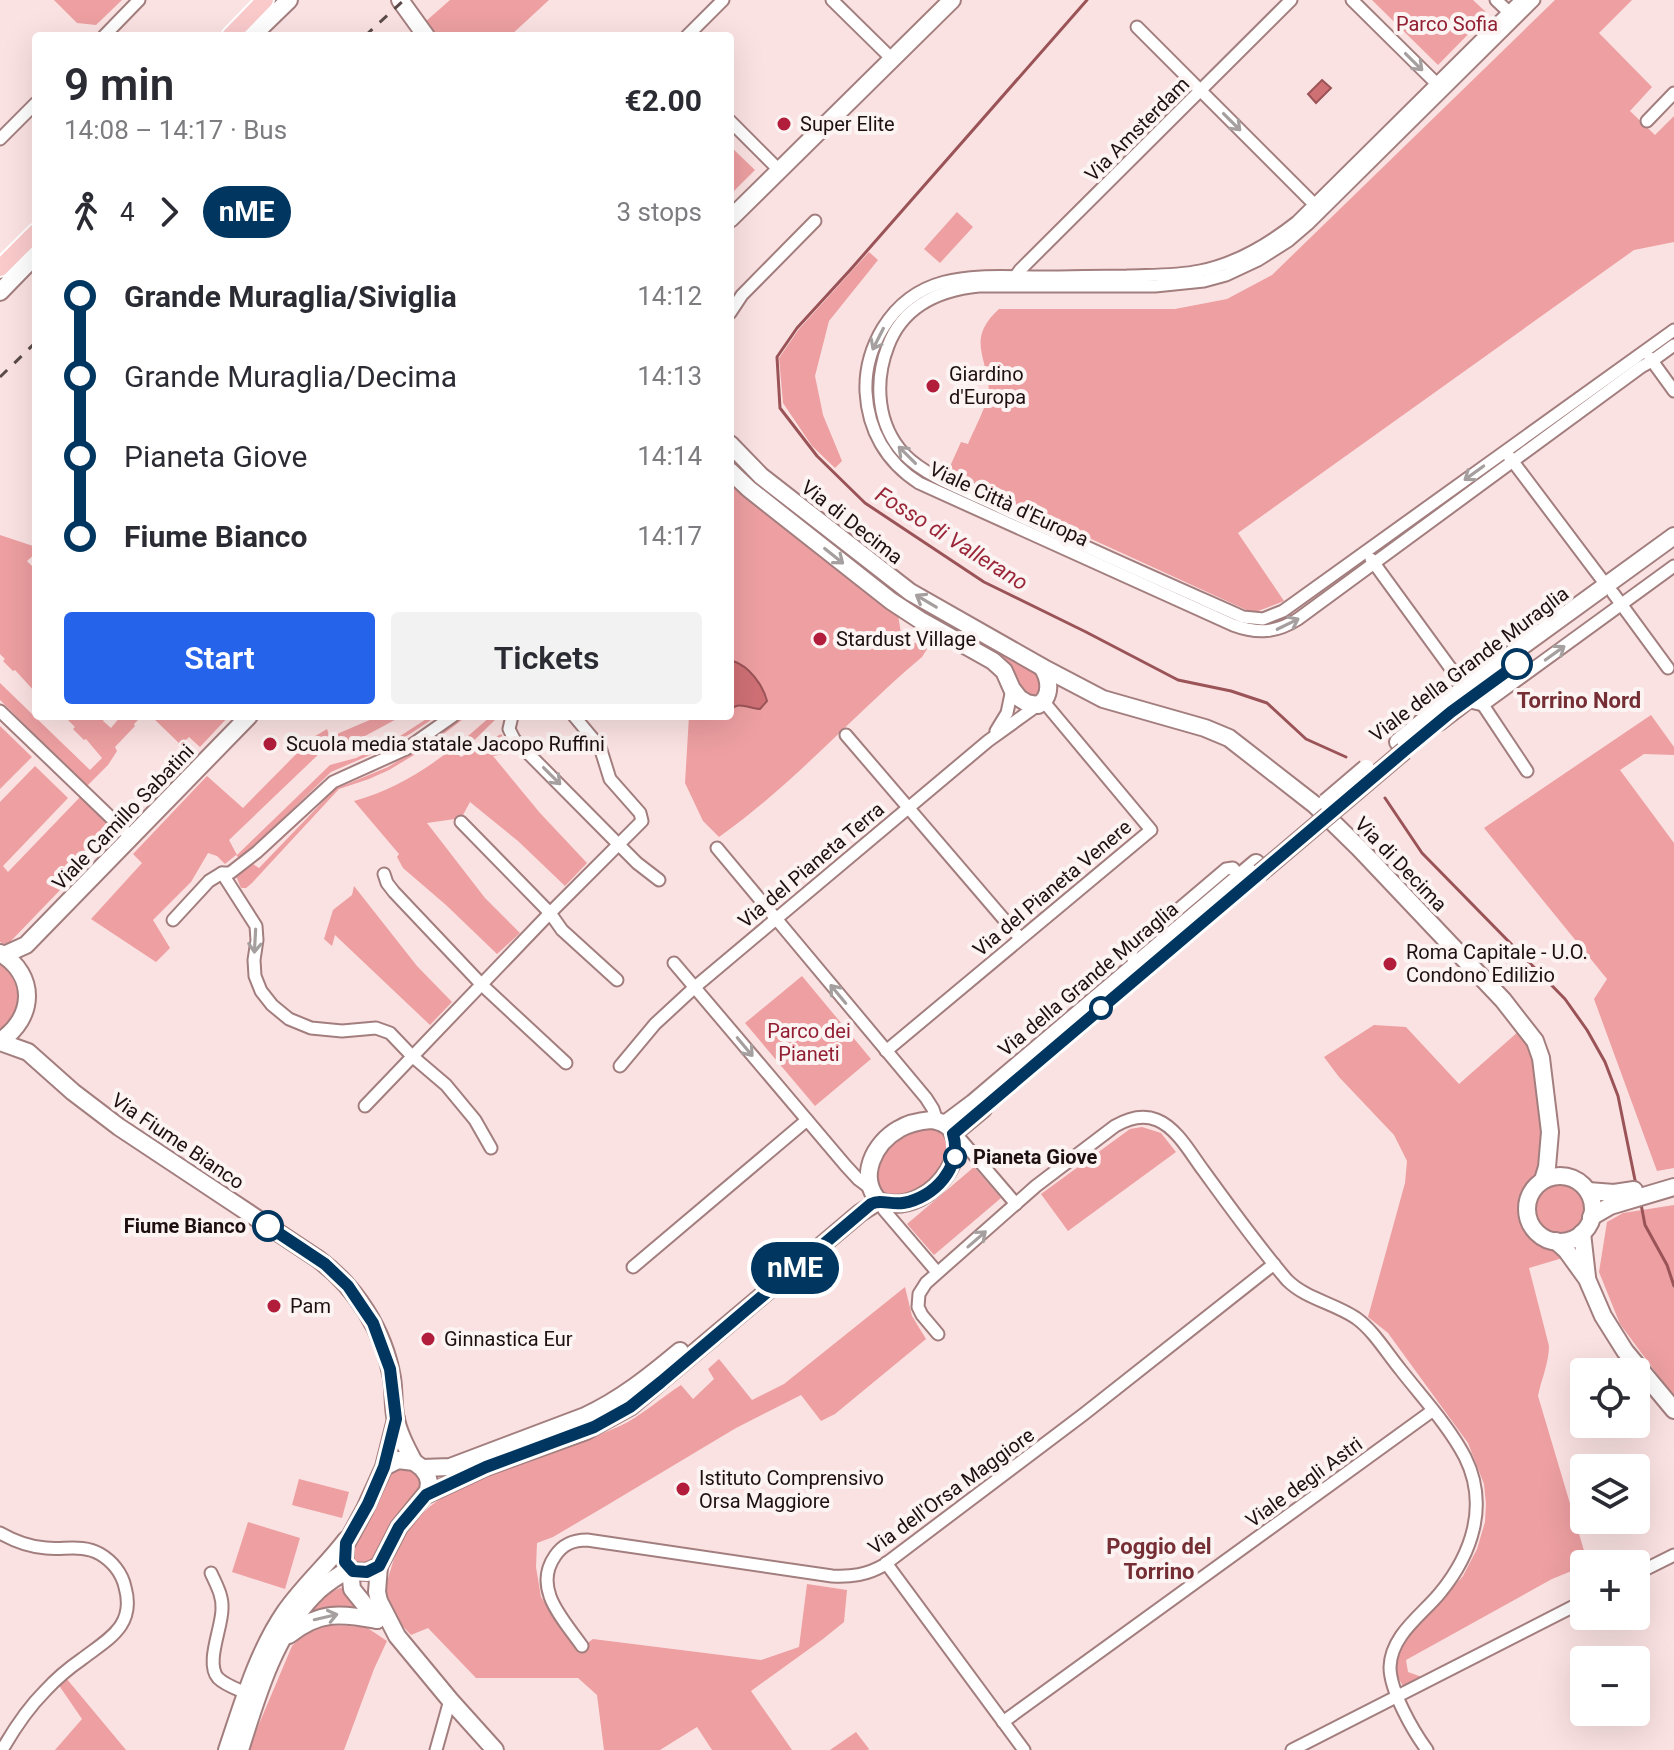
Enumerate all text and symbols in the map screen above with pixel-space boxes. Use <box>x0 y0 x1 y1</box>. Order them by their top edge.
park label: Parco Sofia <box>1396 12 1498 36</box>
one-way arrow <box>1404 52 1423 71</box>
text: 9 min <box>64 59 174 111</box>
street label: Via Amsterdam <box>1080 72 1194 186</box>
text: €2.00 <box>624 83 702 118</box>
place label: Super Elite <box>800 112 895 136</box>
one-way arrow <box>1222 112 1241 131</box>
text: 14:08 – 14:17 · Bus <box>64 115 287 145</box>
marker: Super Elite <box>775 115 793 133</box>
icon: walk <box>64 190 108 234</box>
icon: forward <box>147 190 191 234</box>
text: nME <box>219 195 275 228</box>
text: 4 <box>120 197 135 227</box>
text: 3 stops <box>616 197 702 227</box>
text: Grande Muraglia/Siviglia <box>124 279 457 314</box>
text: 14:12 <box>637 281 702 311</box>
one-way arrow <box>870 326 885 350</box>
text: Grande Muraglia/Decima <box>124 359 457 394</box>
text: 14:13 <box>637 361 702 391</box>
place label: Giardino d'Europa <box>949 362 1026 409</box>
marker: Giardino d'Europa <box>924 377 942 395</box>
text: Pianeta Giove <box>124 439 307 474</box>
text: 14:14 <box>637 441 702 471</box>
one-way arrow <box>898 446 917 465</box>
street label: Viale Città d'Europa <box>926 457 1092 551</box>
one-way arrow <box>1464 465 1486 482</box>
street label: Via di Decima <box>797 475 907 569</box>
water label: Fosso di Vallerano <box>871 482 1032 595</box>
text: Fiume Bianco <box>124 519 307 554</box>
text: 14:17 <box>637 521 702 551</box>
one-way arrow <box>823 547 844 564</box>
street label: Viale della Grande Muraglia <box>1365 581 1573 747</box>
one-way arrow <box>915 593 938 609</box>
button: Start <box>64 612 375 704</box>
button: Tickets <box>391 612 702 704</box>
one-way arrow <box>1275 615 1299 631</box>
place label: Stardust Village <box>836 627 976 651</box>
marker: Stardust Village <box>811 630 829 648</box>
one-way arrow <box>1544 645 1565 662</box>
unlabelled marker <box>1502 649 1532 679</box>
district label: Torrino Nord <box>1517 688 1641 713</box>
place label: Scuola media statale Jacopo Ruffini <box>286 732 605 756</box>
marker: Scuola media statale Jacopo Ruffini <box>261 735 279 753</box>
street label: Viale Camillo Sabatini <box>47 739 199 895</box>
one-way arrow <box>542 767 562 786</box>
street label: Via del Pianeta Terra <box>733 797 889 933</box>
street label: Via di Decima <box>1350 812 1452 916</box>
street label: Via del Pianeta Venere <box>968 815 1136 961</box>
street label: Via della Grande Muraglia <box>993 897 1183 1061</box>
one-way arrow <box>248 927 263 954</box>
place label: Roma Capitale - U.O. Condono Edilizio <box>1406 940 1588 987</box>
marker: Roma Capitale - U.O. Condono Edilizio <box>1381 955 1399 973</box>
one-way arrow <box>829 984 847 1005</box>
unlabelled marker <box>1090 997 1112 1019</box>
park label: Parco dei Pianeti <box>767 1019 851 1066</box>
one-way arrow <box>736 1036 754 1057</box>
street label: Via Fiume Bianco <box>107 1088 249 1194</box>
place label: Pianeta Giove <box>973 1145 1097 1169</box>
marker: Pianeta Giove <box>944 1146 966 1168</box>
marker: Fiume Bianco <box>253 1211 283 1241</box>
place label: Fiume Bianco <box>124 1214 246 1238</box>
one-way arrow <box>966 1230 986 1248</box>
line badge: nME <box>749 1242 841 1294</box>
text: nME <box>767 1251 823 1284</box>
place label: Pam <box>290 1294 331 1318</box>
marker: Pam <box>265 1297 283 1315</box>
place label: Ginnastica Eur <box>444 1327 573 1351</box>
marker: Ginnastica Eur <box>419 1330 437 1348</box>
map controls <box>1570 1358 1650 1726</box>
button: locate <box>1570 1358 1650 1438</box>
street label: Via dell'Orsa Maggiore <box>863 1423 1039 1559</box>
street label: Viale degli Astri <box>1241 1432 1367 1532</box>
button: layers <box>1570 1454 1650 1534</box>
place label: Istituto Comprensivo Orsa Maggiore <box>699 1466 884 1513</box>
marker: Istituto Comprensivo Orsa Maggiore <box>674 1480 692 1498</box>
district label: Poggio del Torrino <box>1106 1534 1212 1584</box>
button: + <box>1570 1550 1650 1630</box>
one-way arrow <box>313 1609 339 1624</box>
button: − <box>1570 1646 1650 1726</box>

